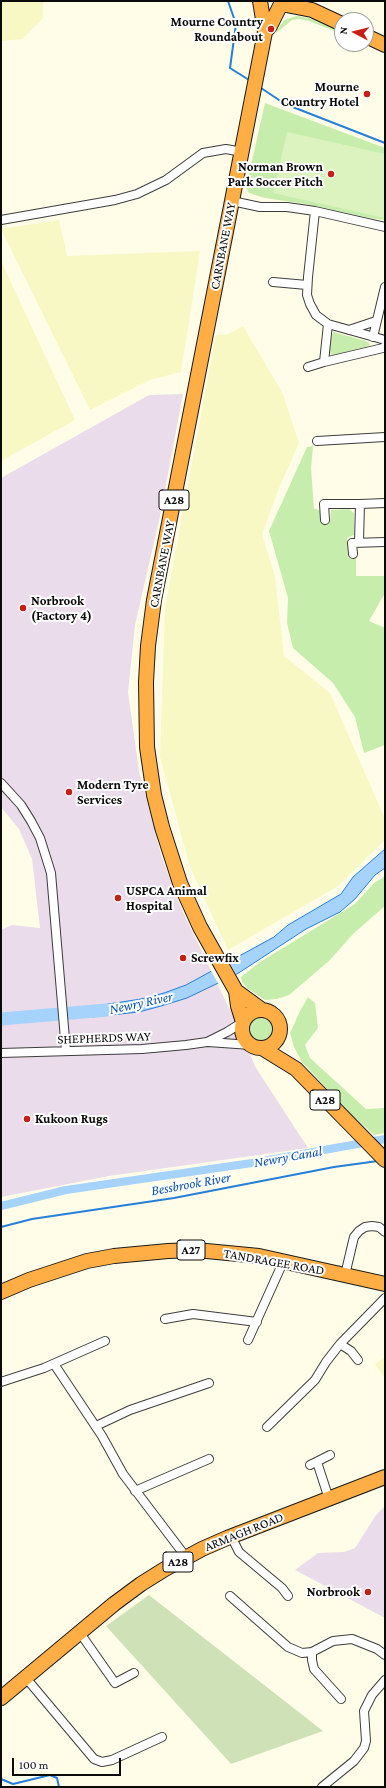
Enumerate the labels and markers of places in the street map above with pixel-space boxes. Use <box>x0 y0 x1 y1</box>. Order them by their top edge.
place label: Mourne Country Roundabout <box>171 14 263 45</box>
marker: Mourne Country Roundabout <box>266 24 276 34</box>
place label: Mourne Country Hotel <box>281 79 359 110</box>
marker: Mourne Country Hotel <box>362 89 372 99</box>
place label: Norman Brown Park Soccer Pitch <box>228 159 323 190</box>
marker: Norman Brown Park Soccer Pitch <box>326 169 336 179</box>
place label: Norbrook (Factory 4) <box>31 593 92 624</box>
marker: Norbrook (Factory 4) <box>18 603 28 613</box>
place label: Modern Tyre Services <box>77 777 148 808</box>
marker: Modern Tyre Services <box>64 787 74 797</box>
place label: USPCA Animal Hospital <box>126 883 207 914</box>
marker: USPCA Animal Hospital <box>113 893 123 903</box>
place label: Screwfix <box>191 950 239 966</box>
marker: Screwfix <box>178 953 188 963</box>
place label: Kukoon Rugs <box>35 1111 108 1127</box>
marker: Kukoon Rugs <box>22 1114 32 1124</box>
place label: Norbrook <box>307 1584 360 1600</box>
marker: Norbrook <box>363 1587 373 1597</box>

